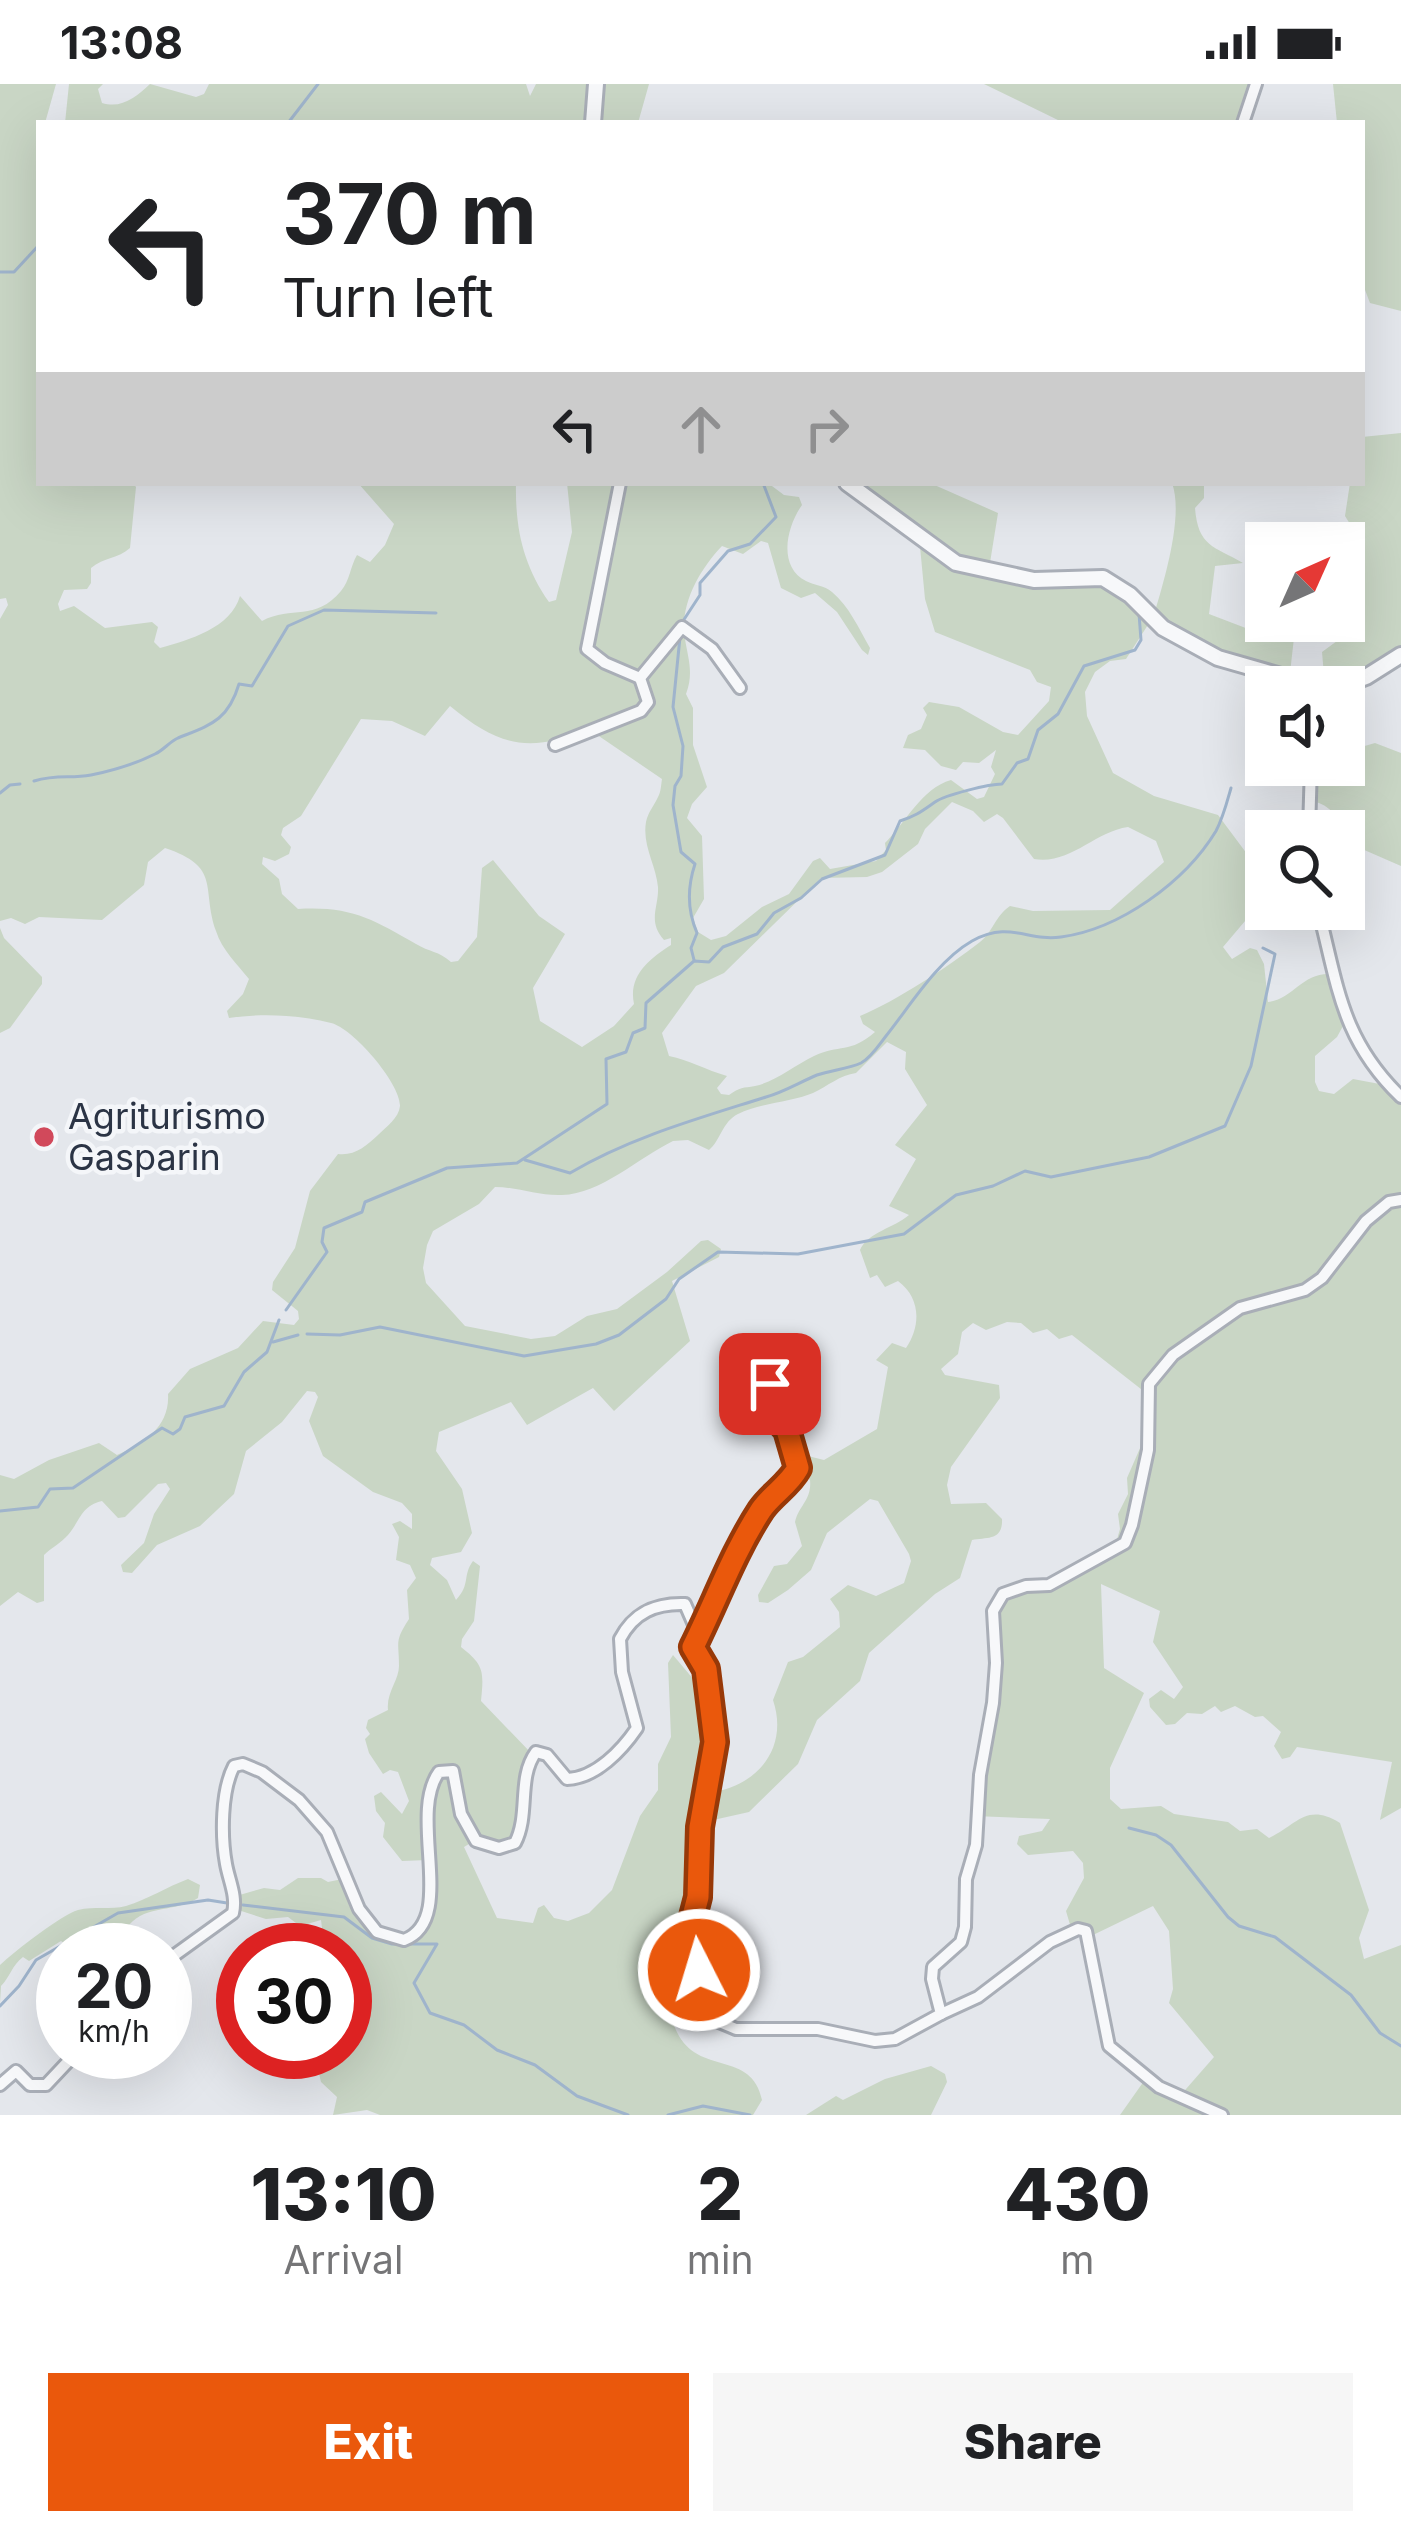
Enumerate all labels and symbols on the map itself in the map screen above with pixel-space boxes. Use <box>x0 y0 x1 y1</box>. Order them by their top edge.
north arrow <box>1245 522 1365 642</box>
place label: Agriturismo Gasparin <box>68 1094 266 1179</box>
marker: Agriturismo Gasparin <box>31 1124 57 1150</box>
pin <box>719 1333 821 1435</box>
position arrow <box>636 1907 762 2033</box>
speed limit sign: 30 <box>216 1923 372 2079</box>

